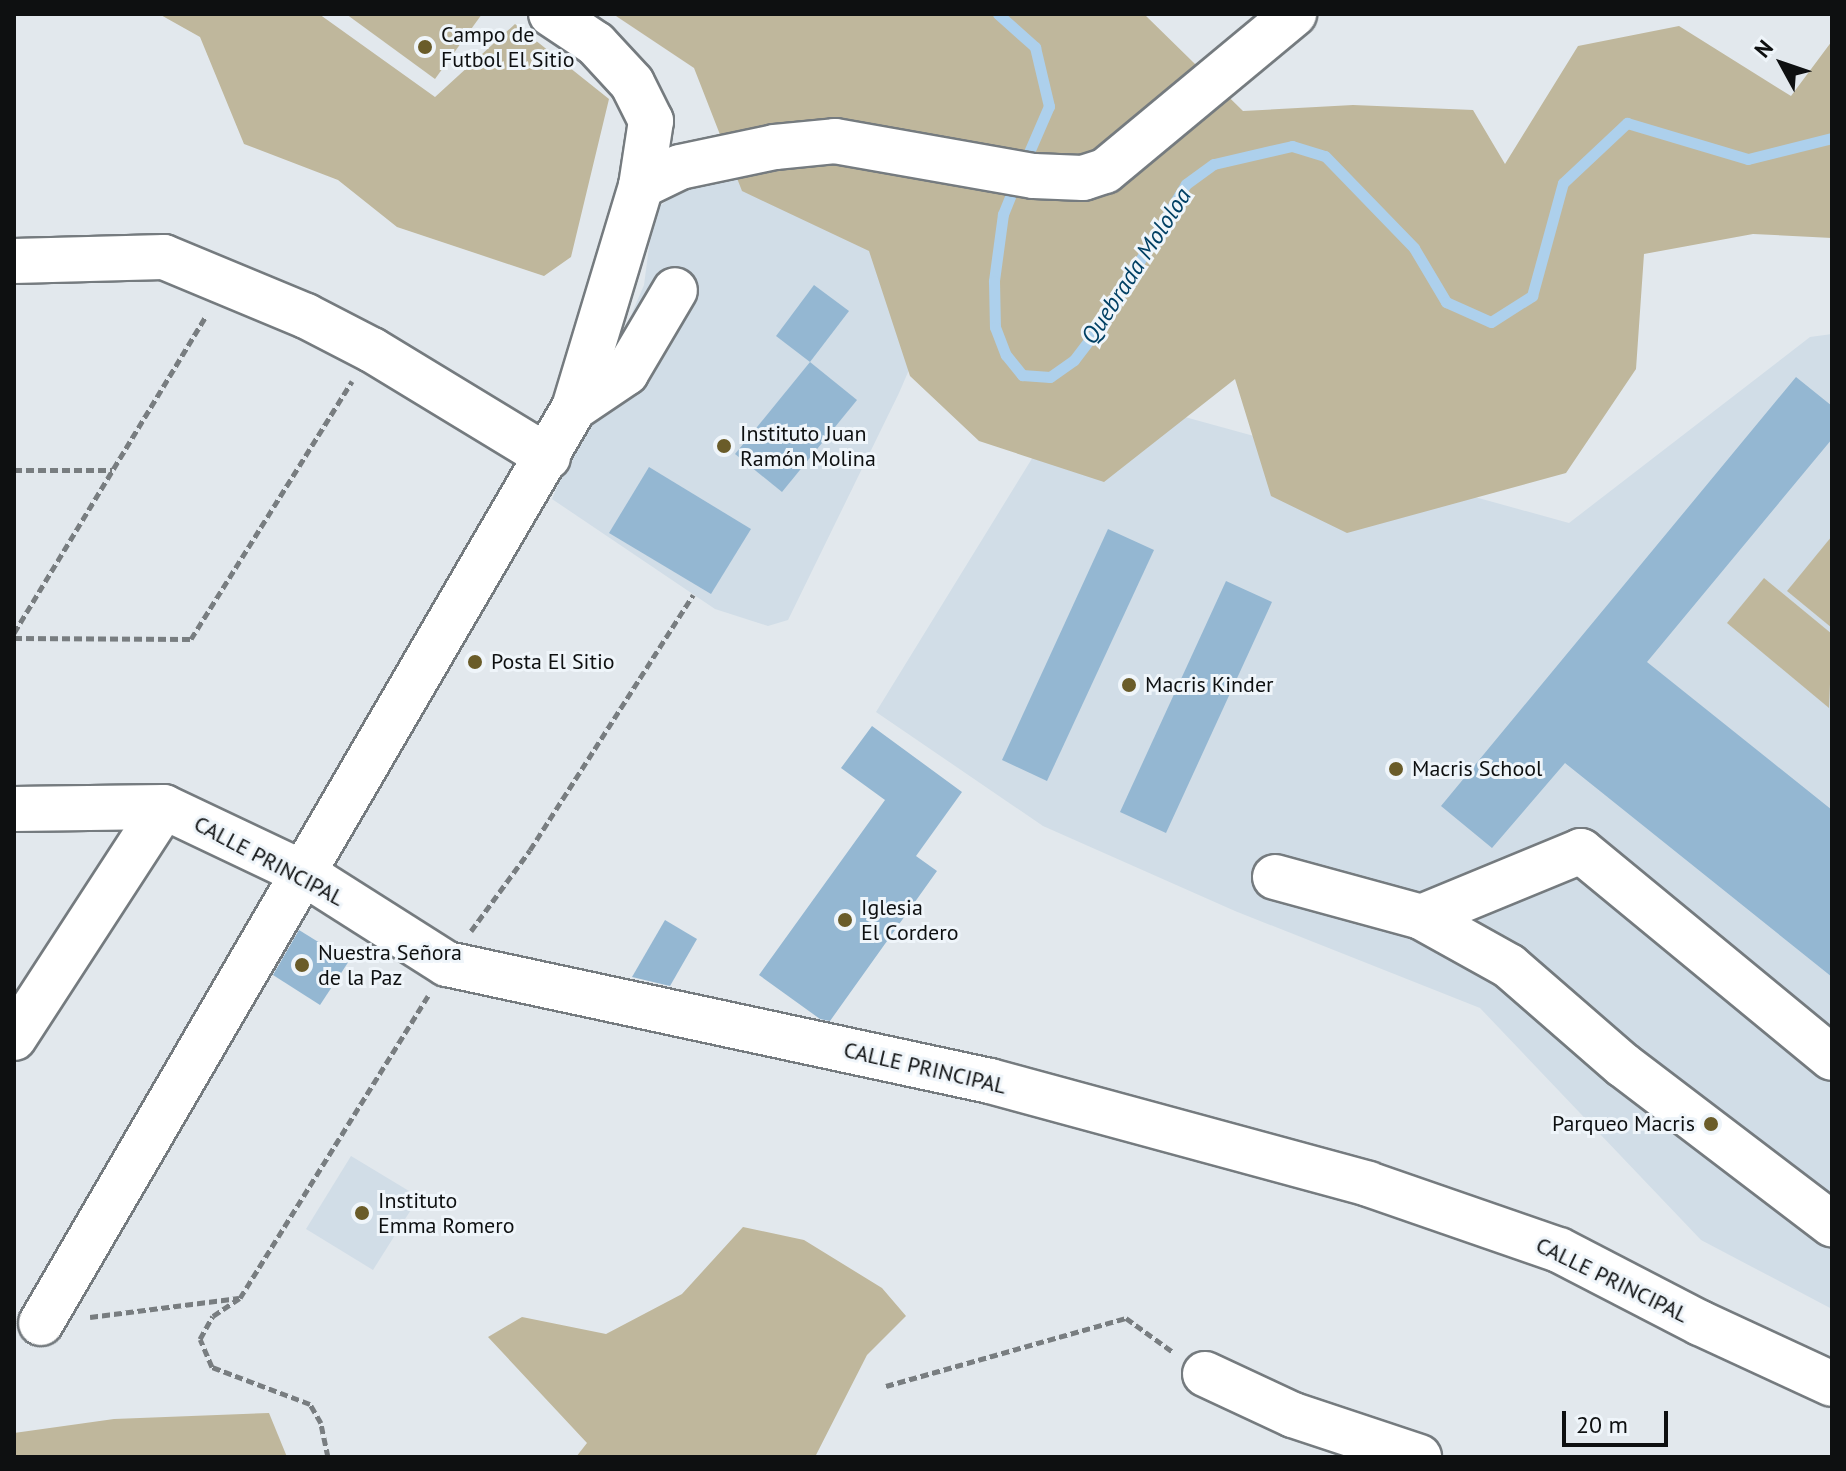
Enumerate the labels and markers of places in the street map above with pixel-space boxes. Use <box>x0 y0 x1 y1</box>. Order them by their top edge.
place label: Campo de Futbol El Sitio <box>441 21 574 72</box>
marker: Campo de Futbol El Sitio <box>416 38 434 56</box>
place label: Instituto Juan Ramón Molina <box>740 420 876 472</box>
marker: Instituto Juan Ramón Molina <box>715 437 733 455</box>
place label: Posta El Sitio <box>491 649 615 675</box>
marker: Posta El Sitio <box>466 653 484 671</box>
place label: Macris Kinder <box>1145 672 1274 698</box>
marker: Macris Kinder <box>1120 676 1138 694</box>
place label: Macris School <box>1412 756 1542 782</box>
marker: Macris School <box>1387 760 1405 778</box>
place label: Iglesia El Cordero <box>861 894 958 946</box>
marker: Iglesia El Cordero <box>836 911 854 929</box>
place label: Nuestra Señora de la Paz <box>318 939 462 990</box>
marker: Nuestra Señora de la Paz <box>293 956 311 974</box>
place label: Parqueo Macris <box>1552 1111 1695 1137</box>
marker: Parqueo Macris <box>1702 1115 1720 1133</box>
place label: Instituto Emma Romero <box>378 1187 514 1238</box>
marker: Instituto Emma Romero <box>353 1204 371 1222</box>

